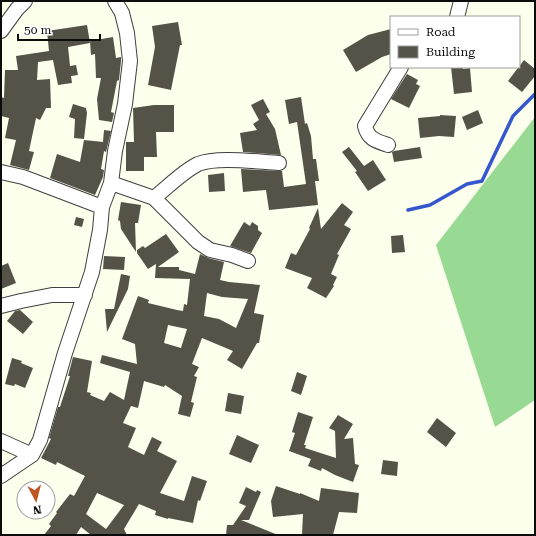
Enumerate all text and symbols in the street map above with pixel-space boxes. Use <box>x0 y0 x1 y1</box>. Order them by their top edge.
scale bar <box>18 16 100 42</box>
legend <box>390 16 520 68</box>
text: 50 m <box>24 23 51 37</box>
text: Road <box>426 25 456 39</box>
text: Building <box>426 45 475 59</box>
north arrow <box>16 480 56 520</box>
text: N <box>32 502 42 516</box>

